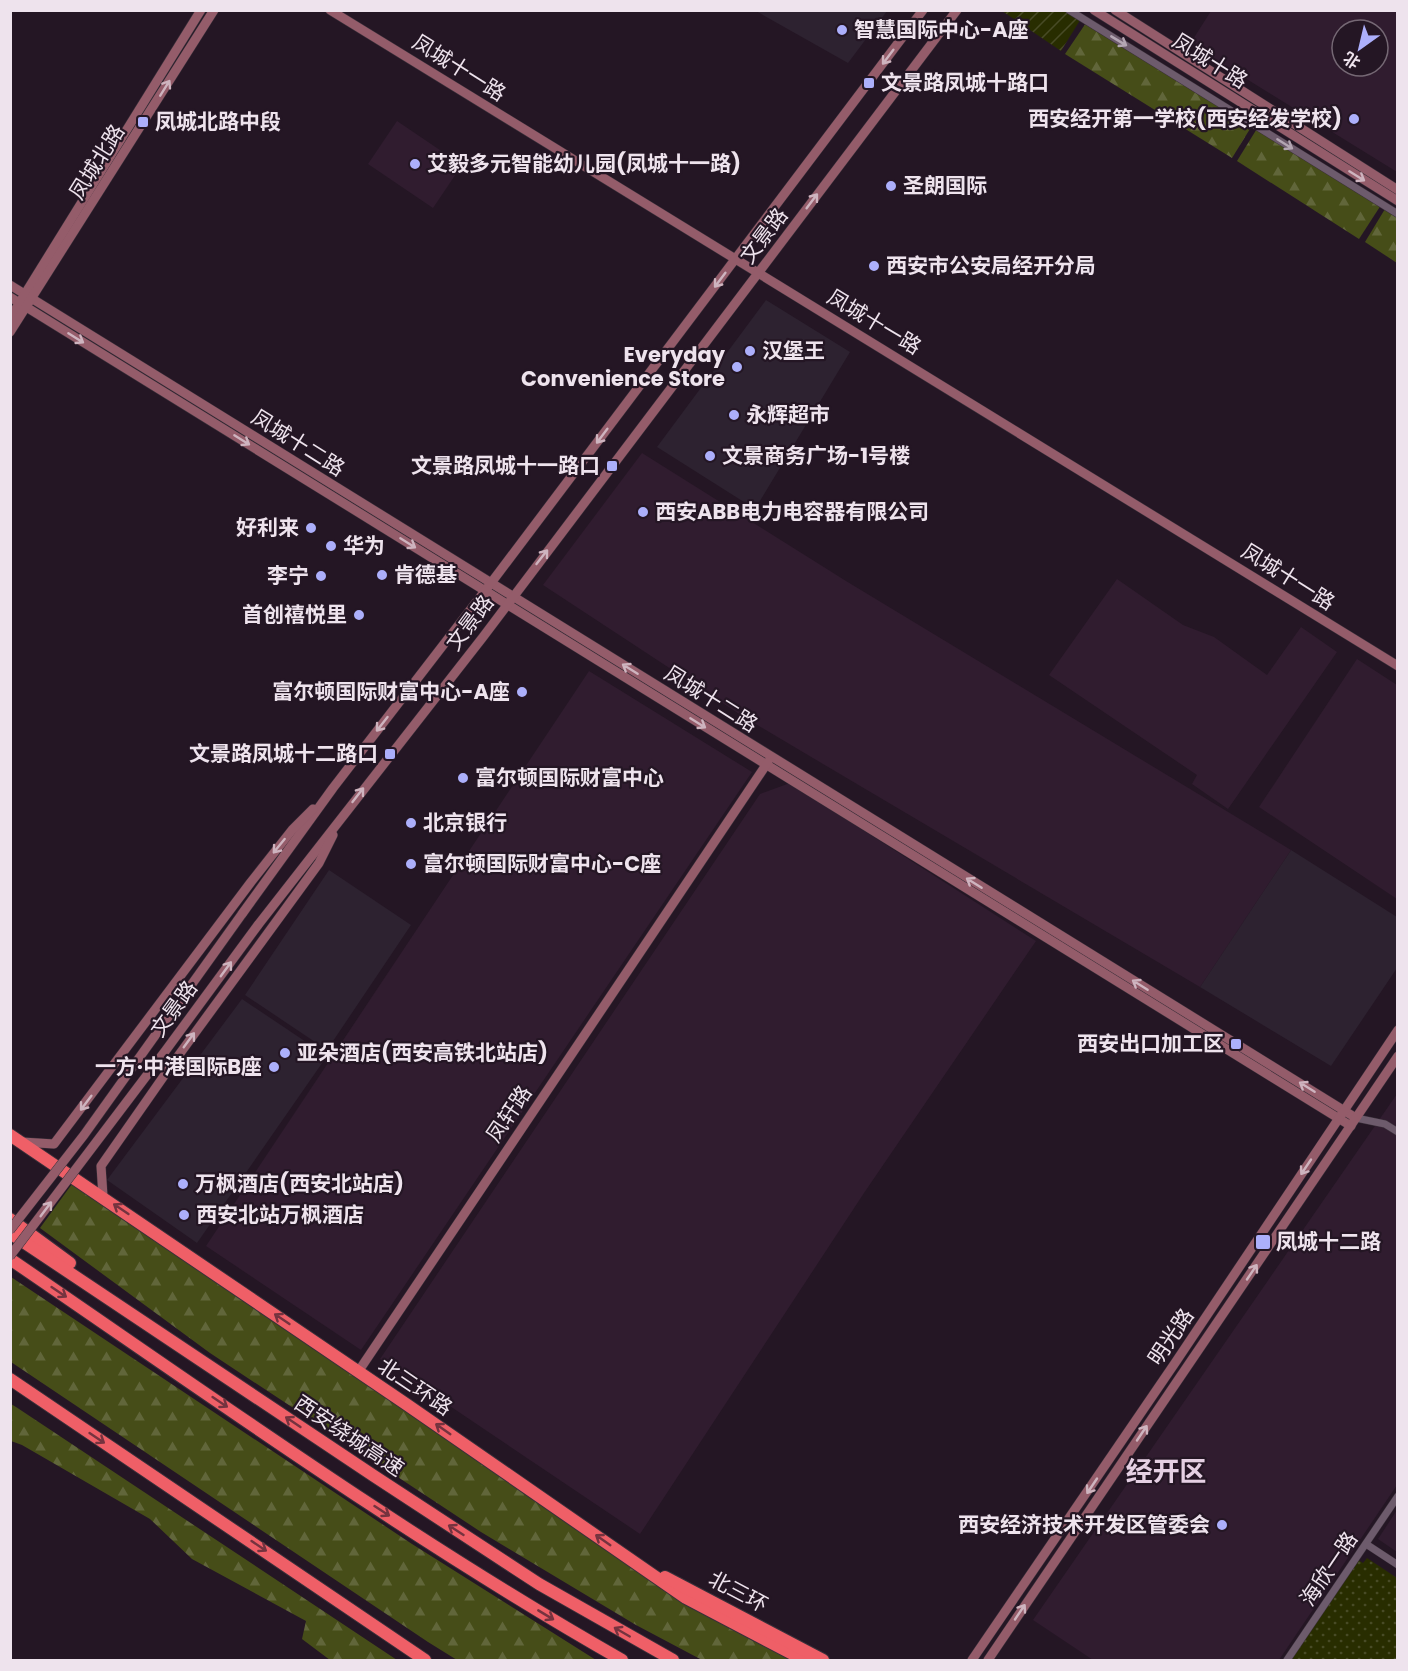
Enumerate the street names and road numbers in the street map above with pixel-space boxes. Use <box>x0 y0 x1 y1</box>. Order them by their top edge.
street label: 凤城十路 <box>1167 26 1254 95</box>
street label: 凤城十一路 <box>407 27 511 108</box>
street label: 凤城北路 <box>62 118 131 205</box>
street label: 文景路 <box>733 202 794 270</box>
street label: 凤城十一路 <box>822 282 927 361</box>
street label: 凤城十二路 <box>246 402 350 483</box>
street label: 凤城十一路 <box>1236 536 1340 617</box>
street label: 文景路 <box>439 589 500 657</box>
street label: 凤城十二路 <box>659 658 763 739</box>
street label: 文景路 <box>143 975 204 1043</box>
street label: 凤轩路 <box>479 1079 538 1148</box>
street label: 明光路 <box>1141 1302 1200 1371</box>
street label: 北三环路 <box>372 1351 458 1422</box>
street label: 西安绕城高速 <box>289 1388 410 1483</box>
street label: 海欣一路 <box>1293 1526 1364 1612</box>
street label: 北三环 <box>704 1564 773 1619</box>

